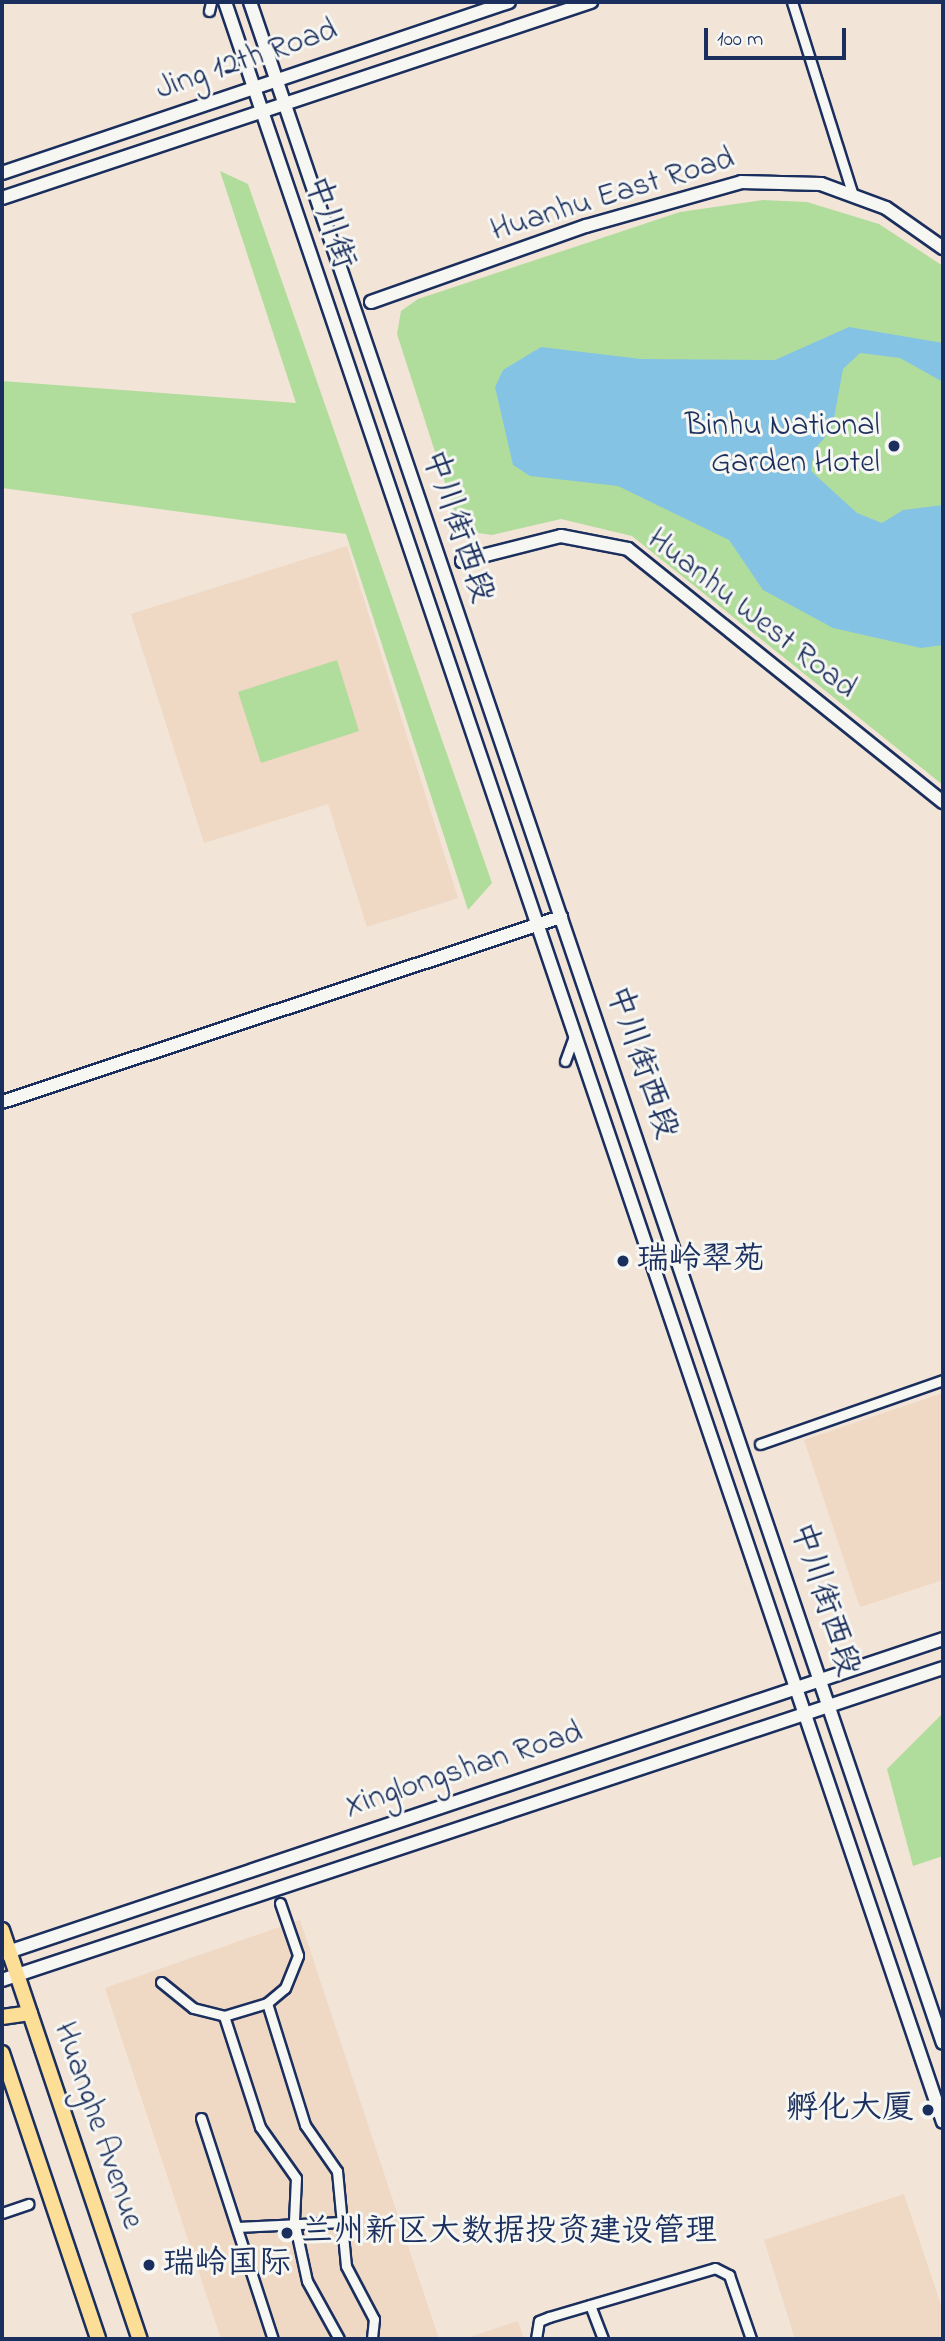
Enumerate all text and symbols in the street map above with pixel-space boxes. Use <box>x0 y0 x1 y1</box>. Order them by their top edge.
street label: Jing 12th Road <box>151 12 343 110</box>
scale bar <box>707 14 849 58</box>
text: 100 m <box>717 25 763 55</box>
street label: Huanhu East Road <box>487 141 739 251</box>
street label: 中川街 <box>294 171 362 275</box>
place label: Binhu National Garden Hotel <box>685 409 880 484</box>
marker: Binhu National Garden Hotel <box>886 438 902 454</box>
street label: 中川街西段 <box>412 445 500 609</box>
street label: Huanhu West Road <box>639 521 863 709</box>
street label: 中川街西段 <box>596 981 684 1145</box>
place label: 瑞岭翠苑 <box>637 1242 765 1280</box>
marker: 瑞岭翠苑 <box>615 1253 631 1269</box>
street label: 中川街西段 <box>780 1518 866 1682</box>
street label: Xinglongshan Road <box>340 1715 588 1827</box>
street label: Huanghe Avenue <box>44 2018 150 2234</box>
place label: 孵化大厦 <box>786 2091 914 2129</box>
marker: 孵化大厦 <box>920 2102 936 2118</box>
place label: 兰州新区大数据投资建设管理 <box>301 2214 717 2252</box>
marker: 兰州新区大数据投资建设管理 <box>279 2225 295 2241</box>
place label: 瑞岭国际 <box>163 2246 291 2284</box>
marker: 瑞岭国际 <box>141 2257 157 2273</box>

